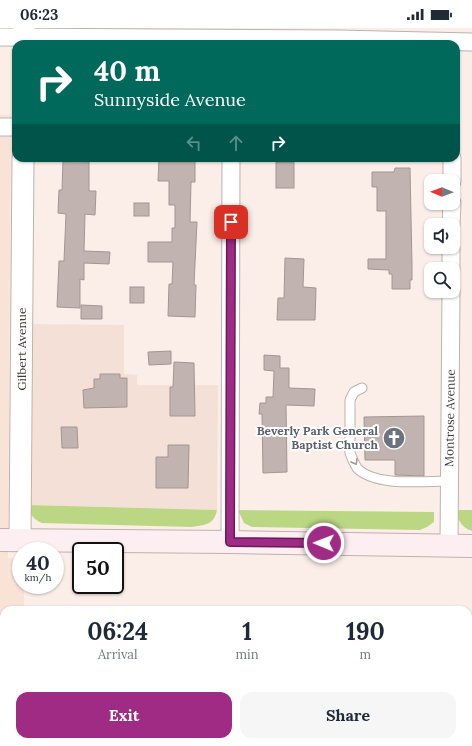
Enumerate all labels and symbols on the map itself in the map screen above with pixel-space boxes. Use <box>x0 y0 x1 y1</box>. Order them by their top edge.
north arrow <box>424 174 460 210</box>
pin <box>214 205 248 239</box>
street label: Gilbert Avenue <box>14 307 29 391</box>
street label: Montrose Avenue <box>441 368 458 467</box>
place label: Beverly Park General Baptist Church <box>257 423 379 452</box>
church icon: Beverly Park General Baptist Church <box>381 425 407 451</box>
one-way arrow <box>350 458 357 465</box>
position arrow <box>303 522 345 564</box>
speed limit sign: 50 <box>72 542 124 594</box>

